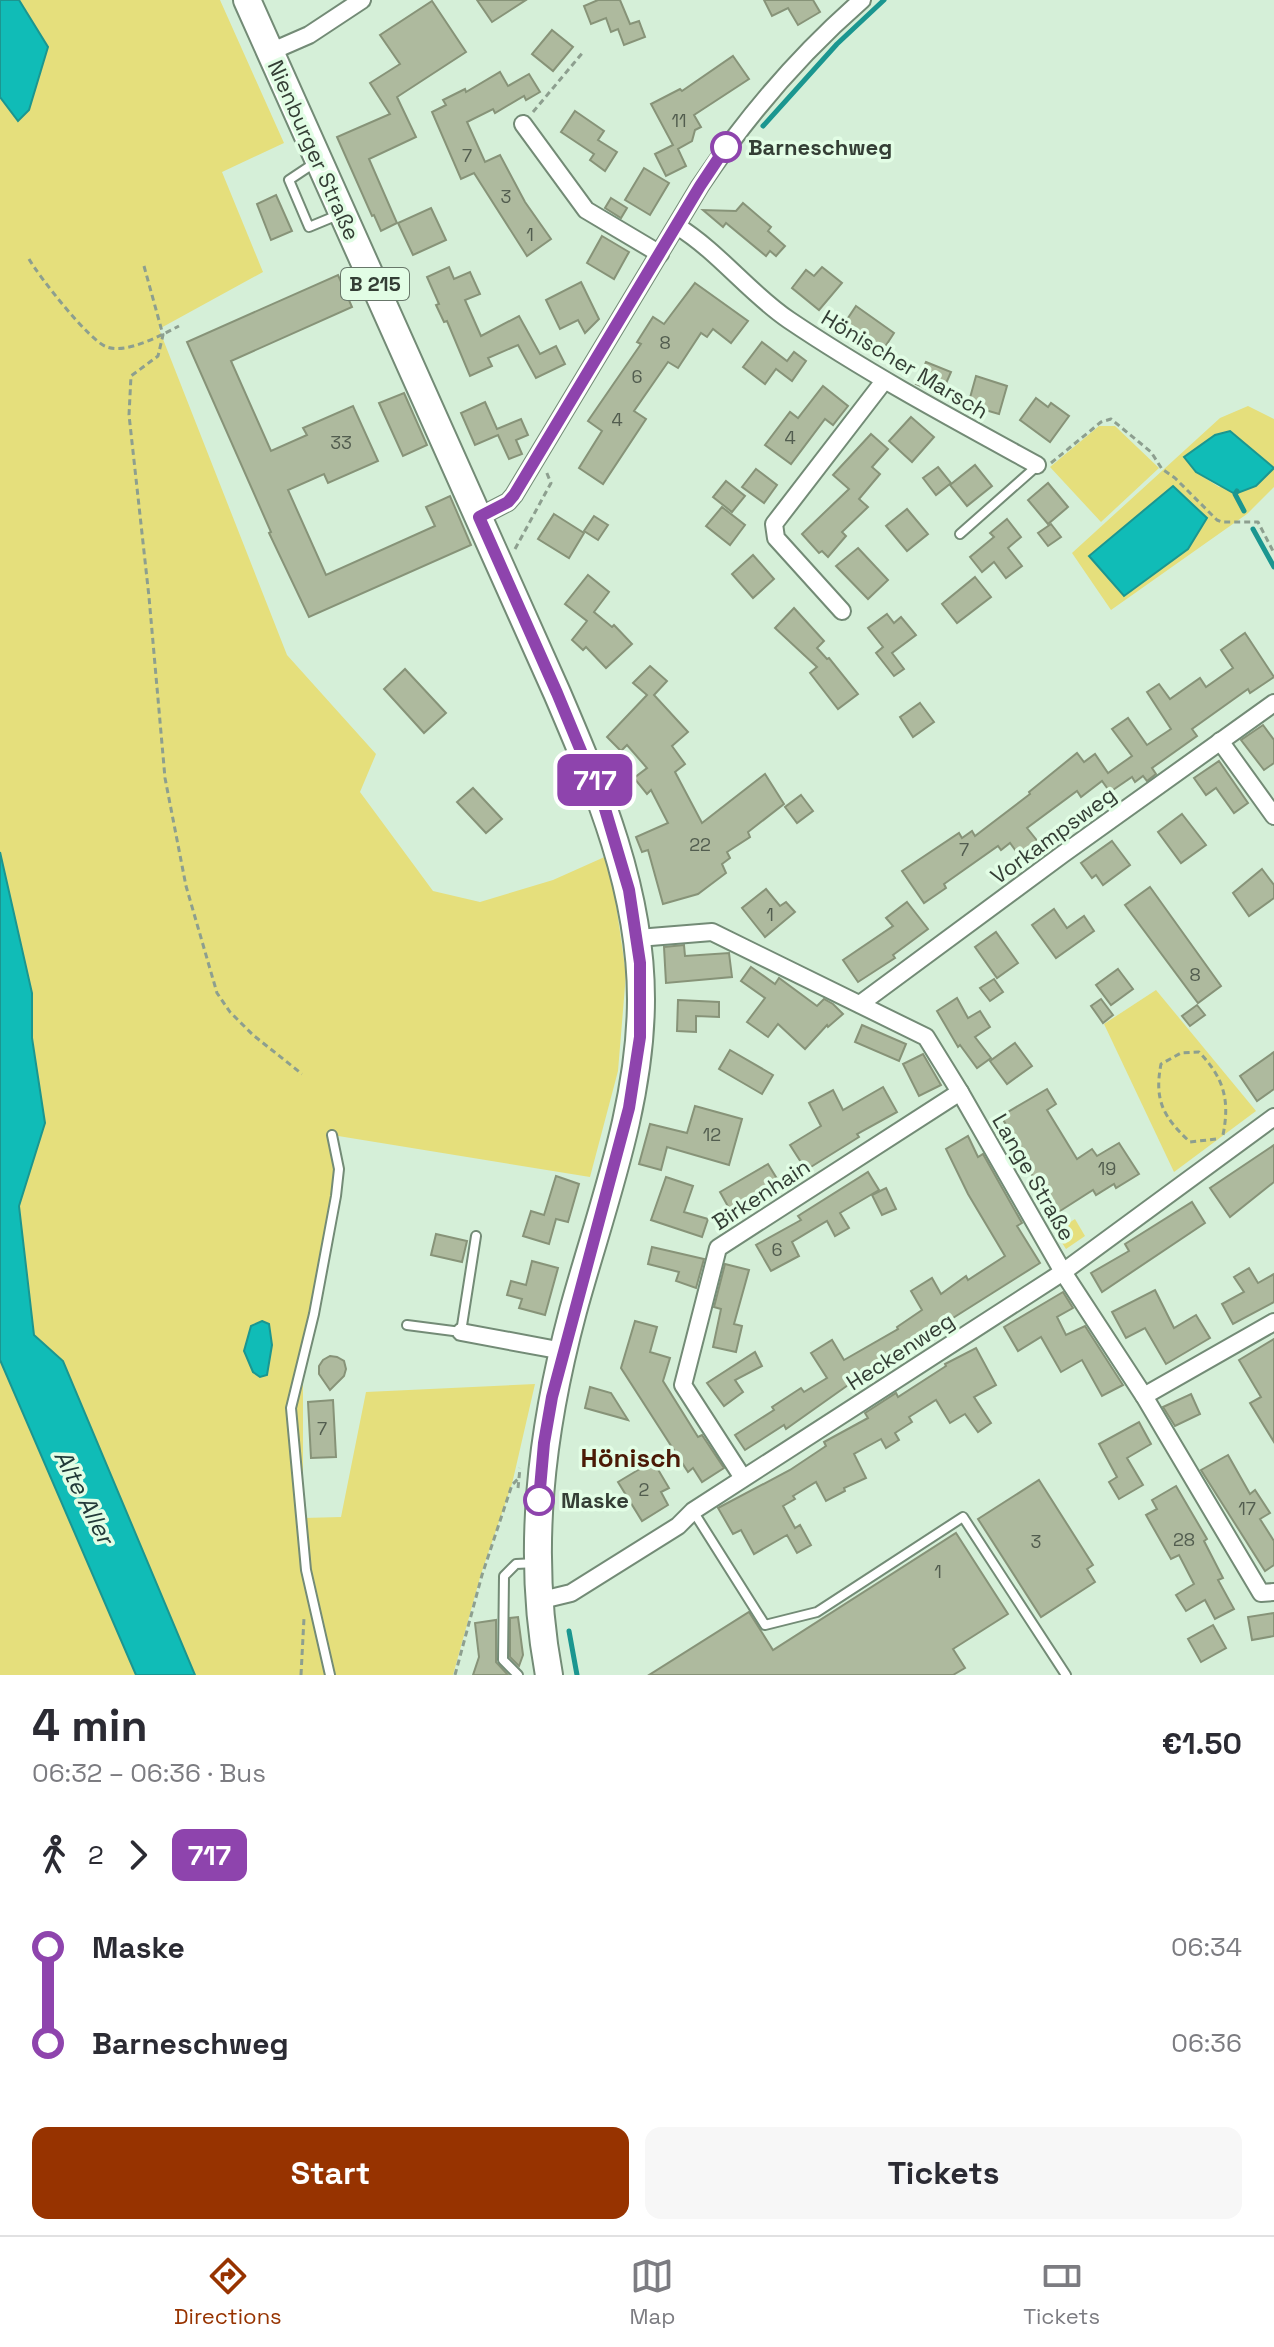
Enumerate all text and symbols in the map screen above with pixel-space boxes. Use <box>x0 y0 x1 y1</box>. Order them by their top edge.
street label: Nienburger Straße <box>262 56 366 244</box>
house number: 11 <box>671 109 687 132</box>
marker: Barneschweg <box>711 132 741 162</box>
place label: Barneschweg <box>748 133 892 161</box>
house number: 7 <box>462 144 472 167</box>
house number: 3 <box>501 185 511 208</box>
house number: 1 <box>526 223 534 246</box>
road number: B 215 <box>341 268 409 300</box>
street label: Hönischer Marsch <box>816 303 994 425</box>
house number: 8 <box>659 331 671 354</box>
house number: 6 <box>631 365 643 388</box>
house number: 4 <box>611 408 623 431</box>
house number: 4 <box>784 426 796 449</box>
house number: 33 <box>330 431 352 454</box>
line badge: 717 <box>549 754 641 806</box>
text: 717 <box>573 762 617 798</box>
street label: Vorkampsweg <box>985 780 1121 890</box>
house number: 22 <box>689 833 711 856</box>
house number: 7 <box>959 838 969 861</box>
house number: 1 <box>766 903 774 926</box>
house number: 8 <box>1189 963 1201 986</box>
street label: Lange Straße <box>986 1109 1082 1245</box>
house number: 12 <box>703 1123 721 1146</box>
street label: Birkenhain <box>707 1152 815 1236</box>
house number: 19 <box>1098 1157 1116 1180</box>
house number: 6 <box>771 1238 783 1261</box>
street label: Heckenweg <box>841 1306 959 1396</box>
house number: 7 <box>317 1417 327 1440</box>
district label: Hönisch <box>581 1441 681 1475</box>
water label: Alte Aller <box>48 1444 123 1552</box>
house number: 2 <box>639 1478 649 1501</box>
marker: Maske <box>524 1485 554 1515</box>
place label: Maske <box>561 1486 629 1514</box>
house number: 17 <box>1238 1497 1256 1520</box>
house number: 28 <box>1173 1528 1195 1551</box>
house number: 3 <box>1031 1530 1041 1553</box>
house number: 1 <box>934 1560 942 1583</box>
text: 4 min <box>32 1698 148 1754</box>
text: €1.50 <box>1162 1724 1242 1763</box>
text: 06:32 – 06:36 · Bus <box>32 1756 266 1790</box>
icon: walk <box>32 1833 76 1877</box>
icon: forward <box>116 1833 160 1877</box>
text: 717 <box>188 1837 231 1873</box>
text: 2 <box>88 1838 104 1872</box>
text: Maske <box>92 1928 185 1967</box>
text: 06:34 <box>1171 1930 1242 1964</box>
text: Barneschweg <box>92 2024 289 2063</box>
text: 06:36 <box>1171 2026 1242 2060</box>
button: Start <box>32 2127 629 2219</box>
button: Tickets <box>645 2127 1242 2219</box>
tab: Directions <box>174 2254 282 2330</box>
tab: Map <box>630 2254 675 2330</box>
tab: Tickets <box>1023 2254 1100 2330</box>

